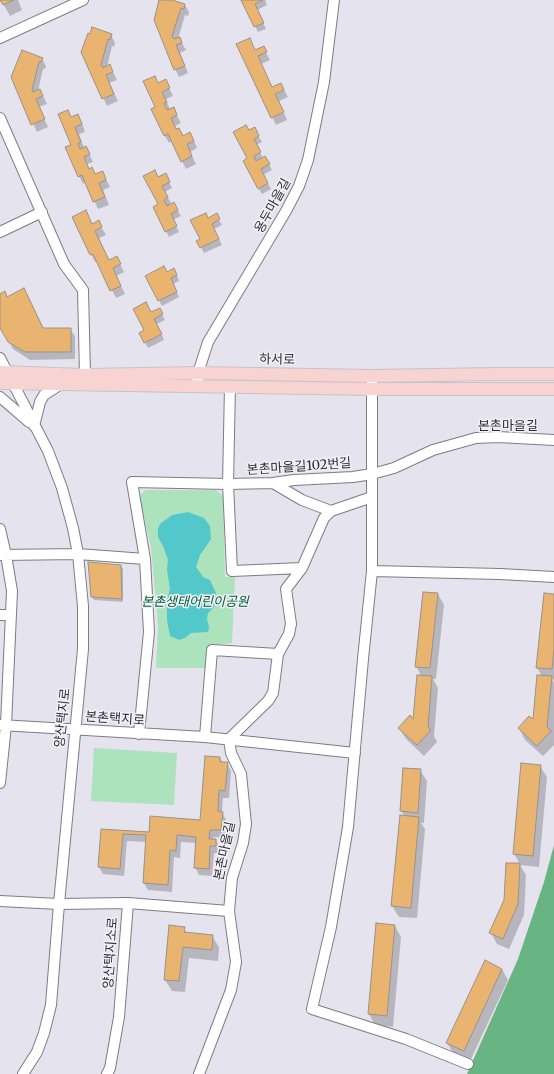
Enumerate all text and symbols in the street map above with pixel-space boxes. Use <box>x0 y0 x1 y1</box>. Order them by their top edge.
street label: 용두마을길 <box>252 176 294 236</box>
street label: 하서로 <box>259 352 295 368</box>
street label: 본촌마을길 <box>478 418 538 434</box>
street label: 본촌마을길102번길 <box>246 456 352 478</box>
park label: 본촌생태어린이공원 <box>141 594 249 610</box>
street label: 양산택지로 <box>52 687 74 749</box>
street label: 본촌택지로 <box>85 709 145 729</box>
street label: 본촌마을길 <box>211 820 239 882</box>
street label: 양산택지소로 <box>101 917 121 989</box>

